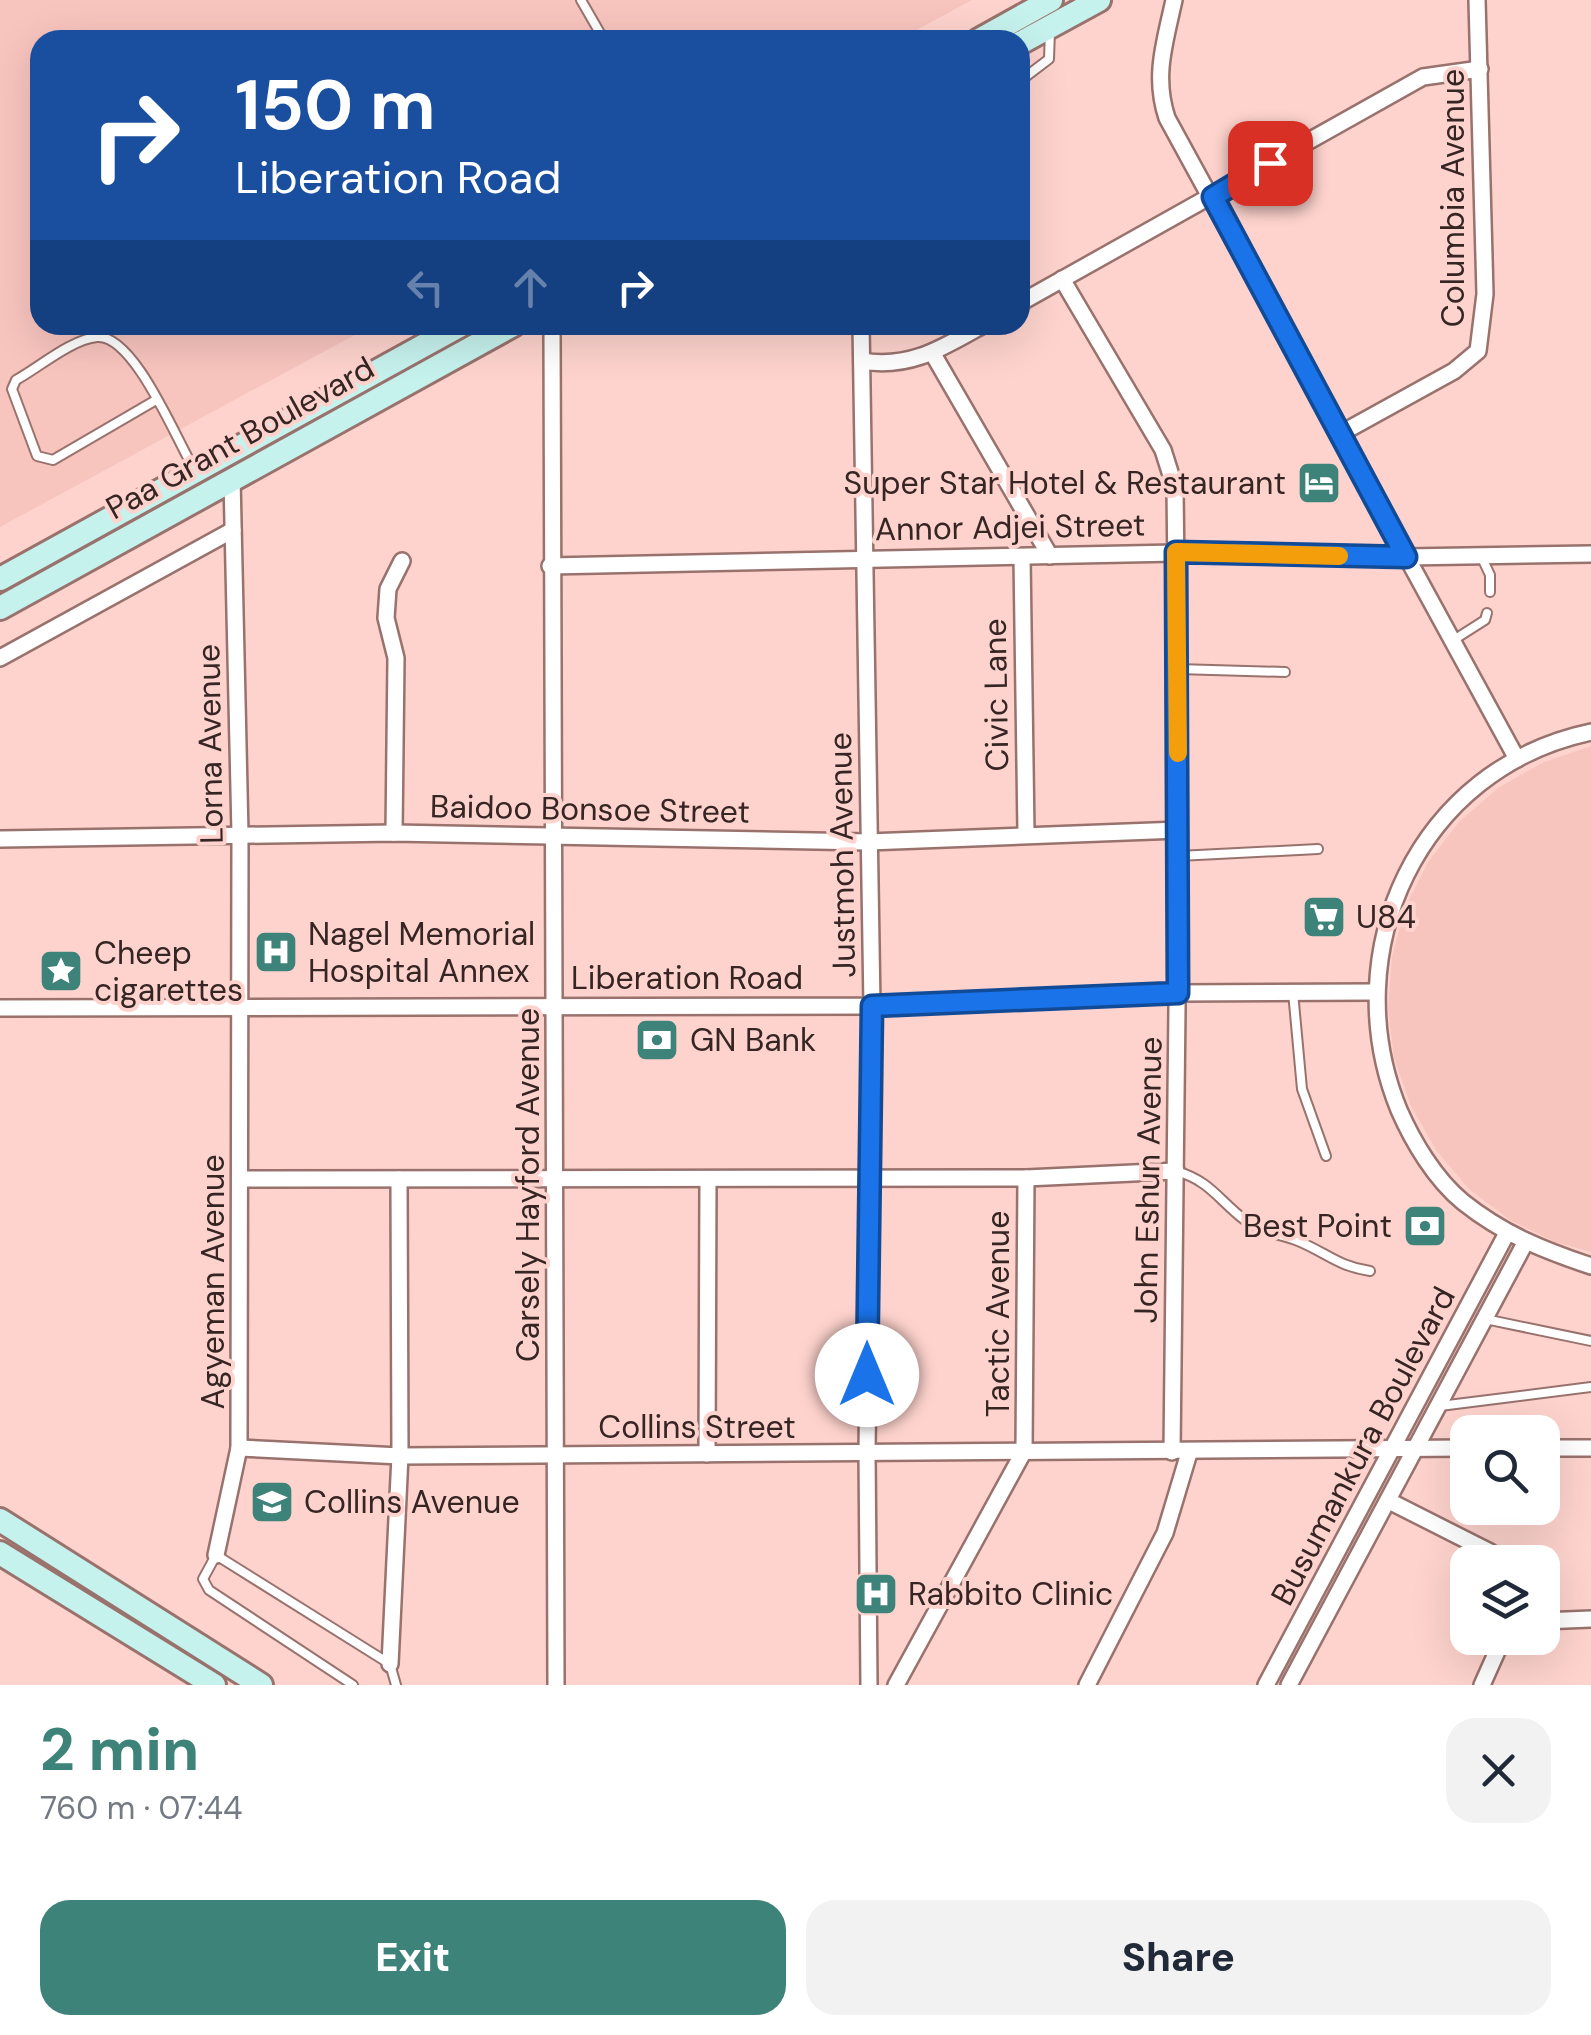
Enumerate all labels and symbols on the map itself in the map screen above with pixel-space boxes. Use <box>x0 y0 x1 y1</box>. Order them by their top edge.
street label: Columbia Avenue <box>1432 69 1474 327</box>
pin <box>1228 121 1313 206</box>
street label: Paa Grant Boulevard <box>99 347 381 529</box>
hotel icon: Super Star Hotel & Restaurant <box>1296 460 1342 506</box>
place label: Super Star Hotel & Restaurant <box>844 462 1286 504</box>
street label: Annor Adjei Street <box>874 504 1146 550</box>
street label: Civic Lane <box>974 618 1018 772</box>
street label: Lorna Avenue <box>187 644 233 844</box>
street label: Justmoh Avenue <box>819 732 865 978</box>
street label: Baidoo Bonsoe Street <box>430 785 750 833</box>
supermarket icon: U84 <box>1301 894 1347 940</box>
place label: U84 <box>1356 896 1416 938</box>
place label: Nagel Memorial Hospital Annex <box>308 913 535 992</box>
hospital icon: Nagel Memorial Hospital Annex <box>253 929 299 975</box>
place label: Cheep cigarettes <box>94 932 243 1011</box>
place icon: Cheep cigarettes <box>38 948 84 994</box>
street label: Liberation Road <box>571 957 803 999</box>
street label: Carsely Hayford Avenue <box>507 1008 549 1362</box>
bank icon: GN Bank <box>634 1017 680 1063</box>
place label: GN Bank <box>690 1019 816 1061</box>
street label: John Eshun Avenue <box>1125 1036 1171 1324</box>
street label: Agyeman Avenue <box>192 1154 234 1410</box>
bank icon: Best Point <box>1402 1203 1448 1249</box>
place label: Best Point <box>1243 1205 1392 1247</box>
street label: Tactic Avenue <box>977 1211 1019 1417</box>
street label: Busumankura Boulevard <box>1261 1280 1465 1612</box>
position arrow <box>815 1323 919 1427</box>
street label: Collins Street <box>598 1406 796 1448</box>
school or university icon: Collins Avenue <box>249 1479 295 1525</box>
place label: Collins Avenue <box>304 1481 520 1523</box>
hospital icon: Rabbito Clinic <box>853 1571 899 1617</box>
place label: Rabbito Clinic <box>908 1573 1113 1615</box>

